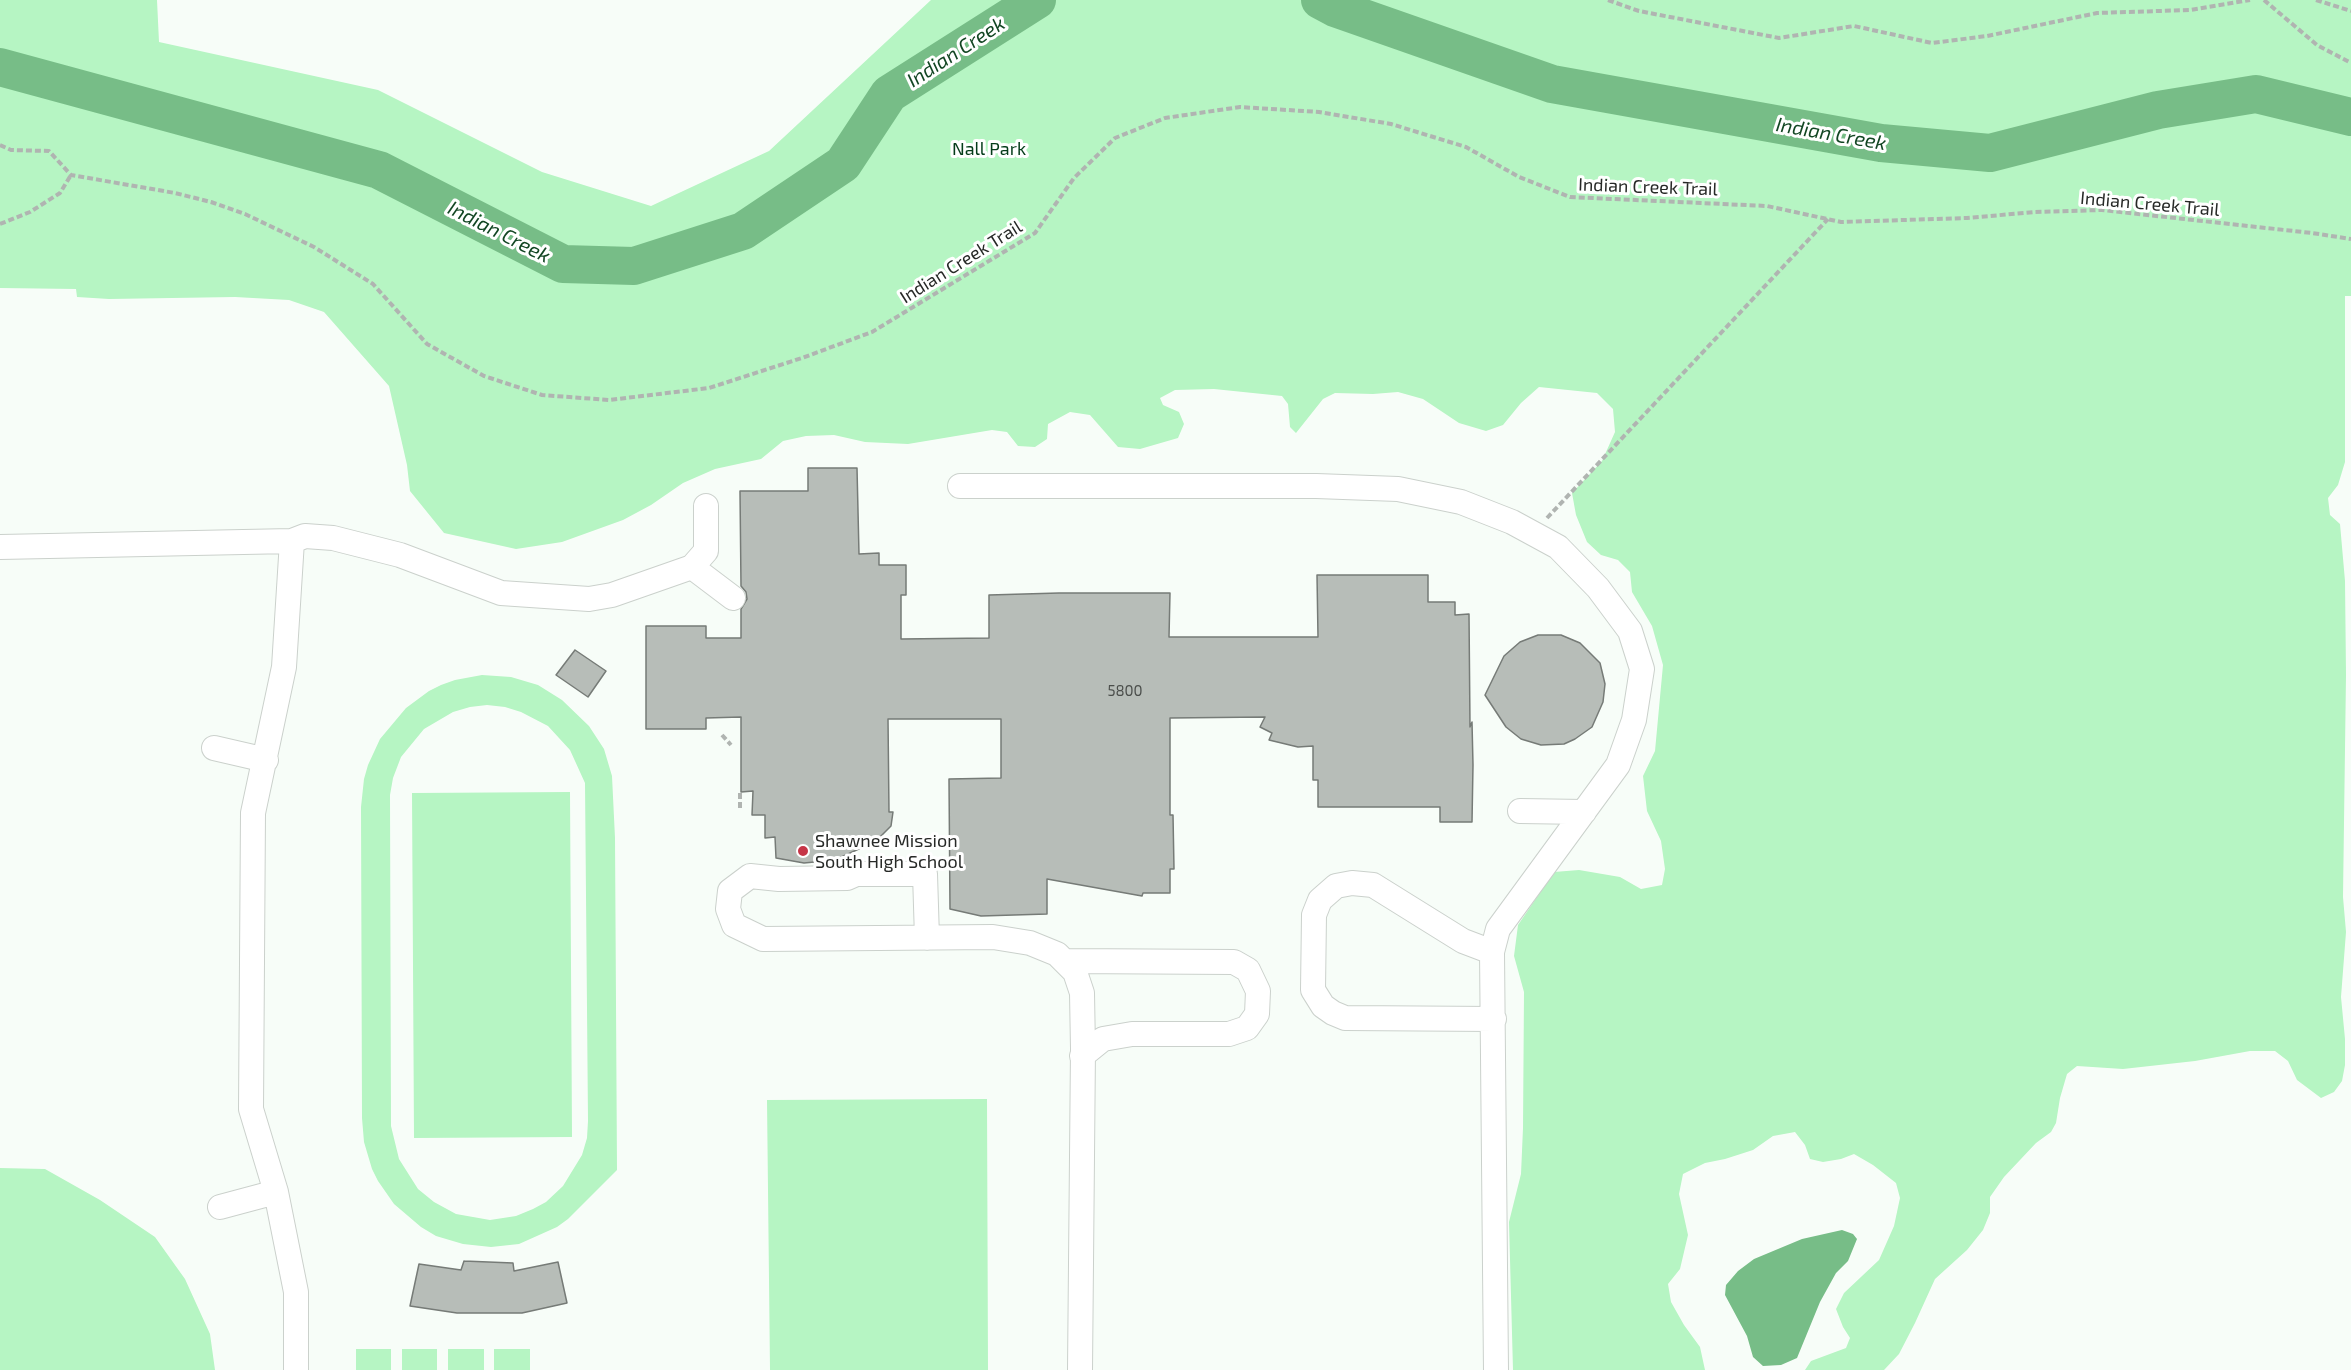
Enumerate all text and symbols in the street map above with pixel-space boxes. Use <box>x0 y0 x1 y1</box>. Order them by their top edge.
water label: Indian Creek <box>903 12 1009 92</box>
water label: Indian Creek <box>1774 112 1888 156</box>
park label: Nall Park <box>952 138 1026 160</box>
street label: Indian Creek Trail <box>1578 174 1718 200</box>
street label: Indian Creek Trail <box>2079 187 2221 221</box>
water label: Indian Creek <box>444 196 554 268</box>
street label: Indian Creek Trail <box>896 216 1026 308</box>
house number: 5800 <box>1107 682 1143 700</box>
place label: Shawnee Mission South High School <box>815 830 963 872</box>
marker: Shawnee Mission South High School <box>796 844 810 858</box>

